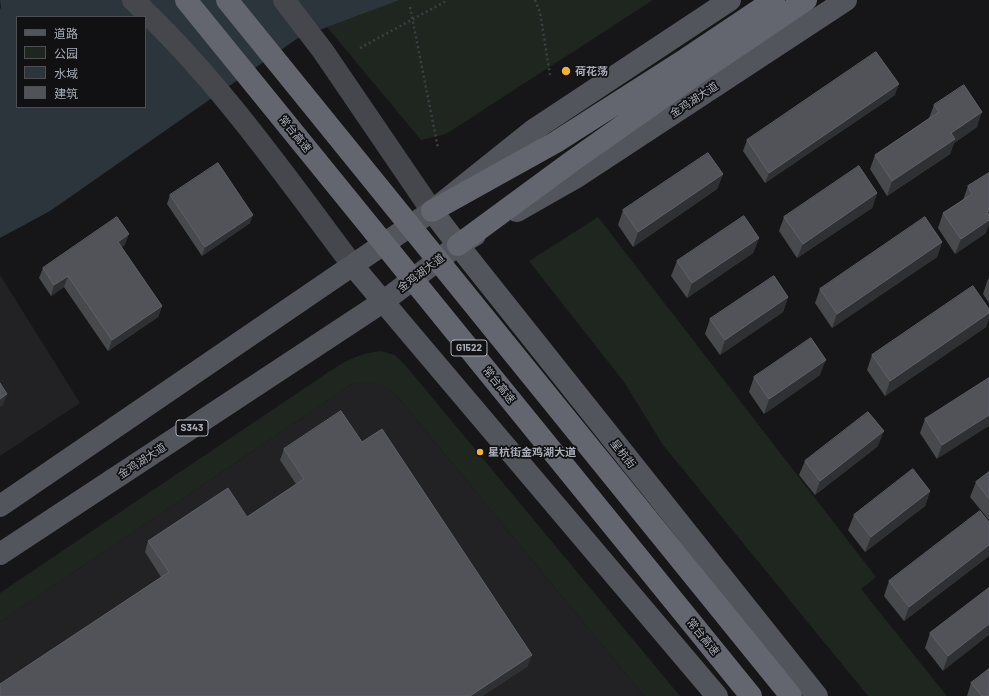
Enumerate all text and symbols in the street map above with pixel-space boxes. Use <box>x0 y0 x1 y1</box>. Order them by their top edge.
legend <box>16 16 146 108</box>
text: 道路 <box>54 26 78 40</box>
text: 公园 <box>54 46 78 60</box>
place label: 荷花荡 <box>575 64 608 78</box>
marker: 荷花荡 <box>560 65 572 77</box>
text: 水域 <box>54 66 78 80</box>
street label: 金鸡湖大道 <box>667 79 721 121</box>
text: 建筑 <box>54 86 78 100</box>
street label: 常台高速 <box>276 113 314 155</box>
street label: 金鸡湖大道 <box>395 251 447 295</box>
road number: G1522 <box>451 340 487 356</box>
street label: 常台高速 <box>480 364 518 406</box>
road number: S343 <box>176 420 208 436</box>
street label: 星杭街 <box>608 437 638 471</box>
street label: 金鸡湖大道 <box>115 440 169 482</box>
place label: 星杭街金鸡湖大道 <box>488 445 576 459</box>
marker: 星杭街金鸡湖大道 <box>475 447 485 457</box>
street label: 常台高速 <box>684 616 722 658</box>

